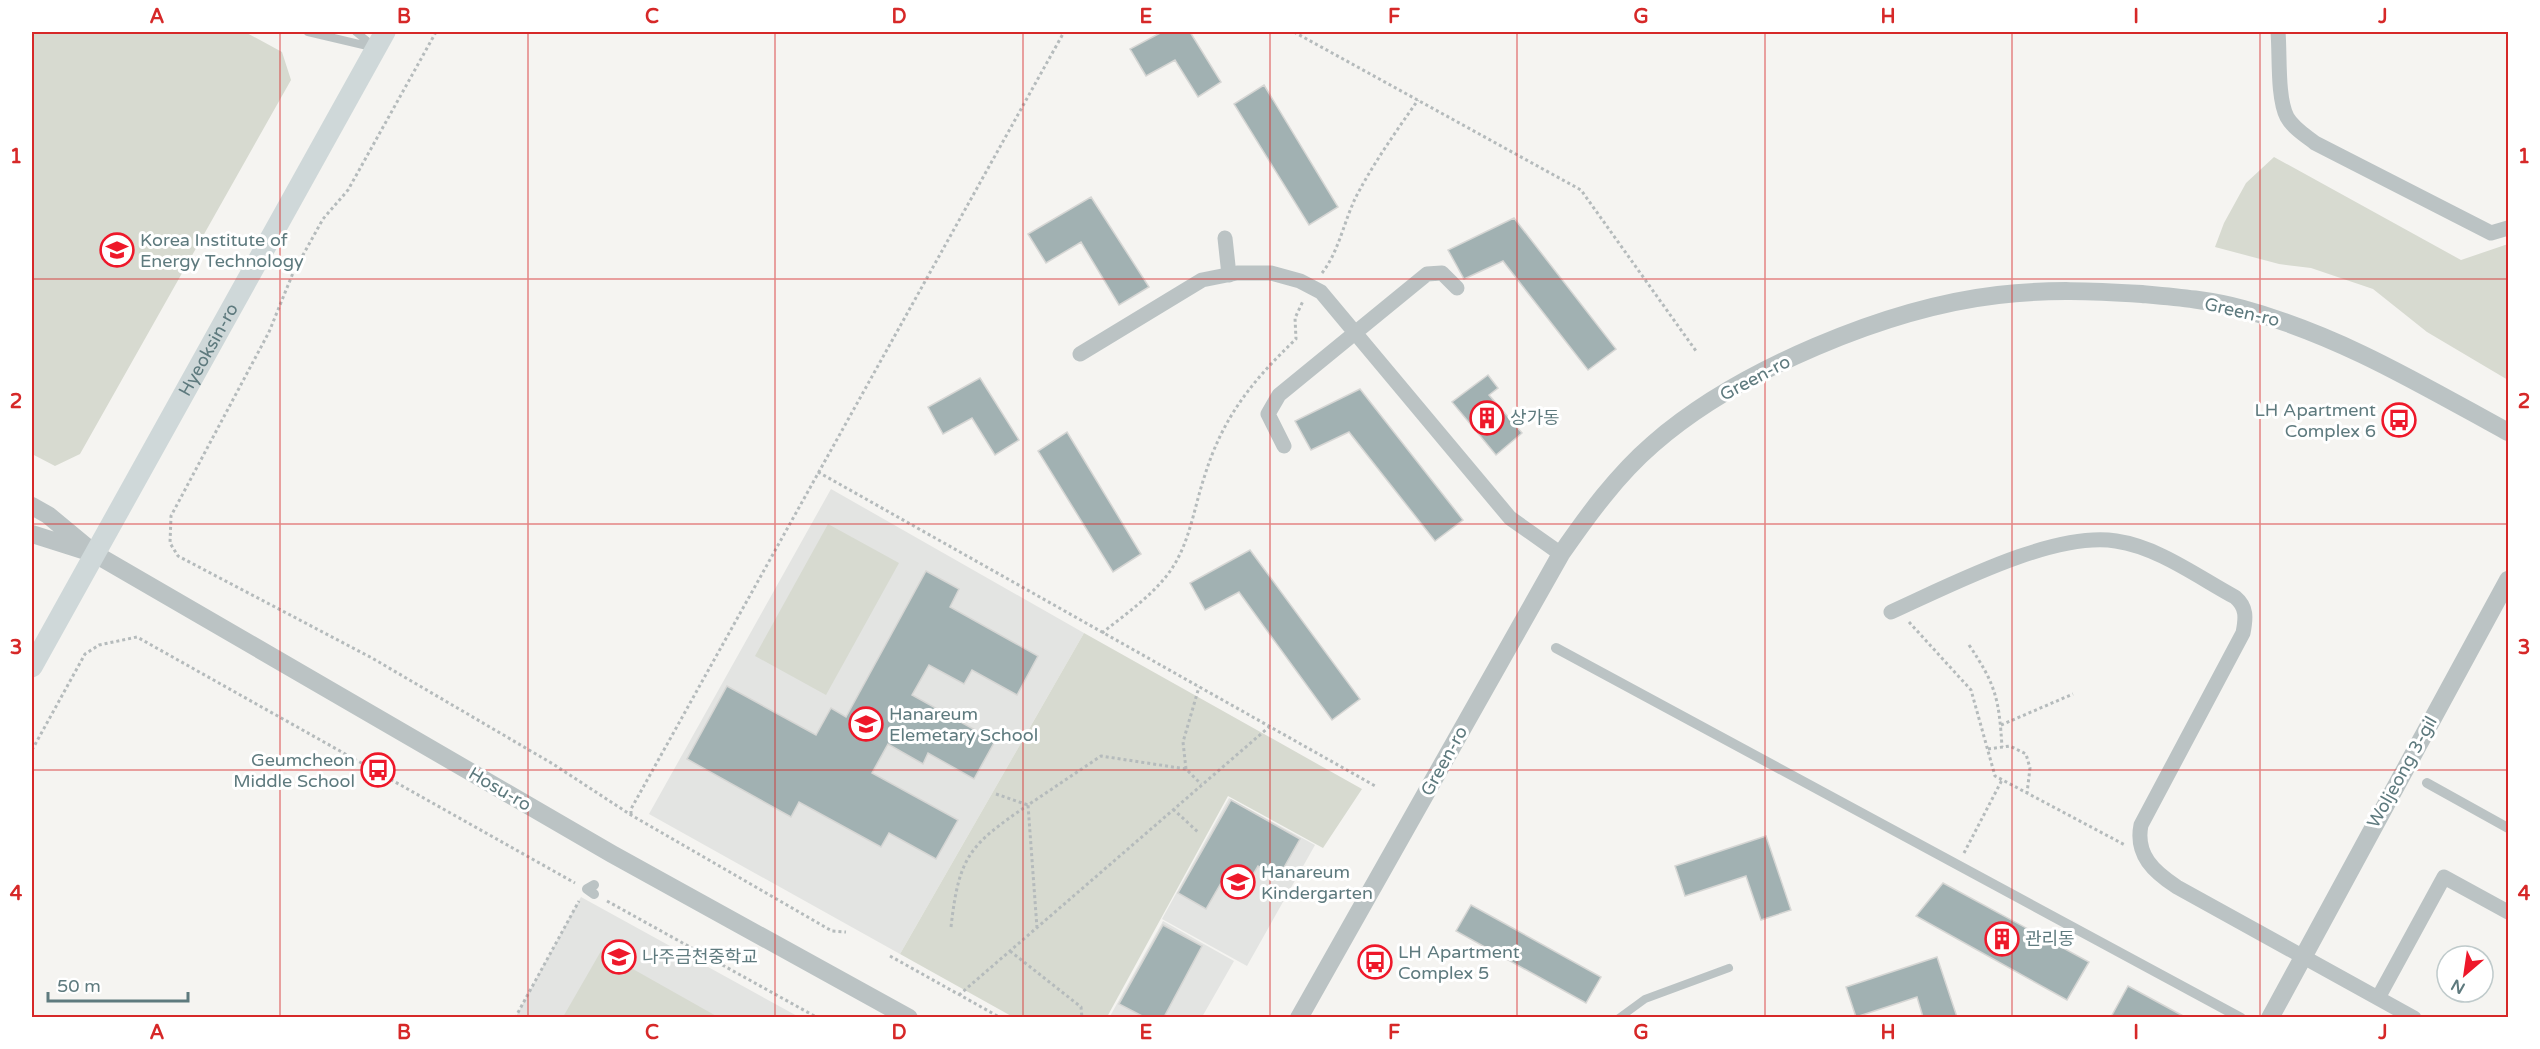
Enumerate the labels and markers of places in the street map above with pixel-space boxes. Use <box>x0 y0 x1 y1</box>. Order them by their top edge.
place label: Korea Institute of Energy Technology <box>140 229 304 272</box>
school or university icon: Korea Institute of Energy Technology <box>99 232 135 268</box>
place label: LH Apartment Complex 6 <box>2254 399 2376 442</box>
building icon: 상가동 <box>1469 400 1505 436</box>
bus stop icon: LH Apartment Complex 6 <box>2381 402 2417 438</box>
place label: 상가동 <box>1510 407 1560 429</box>
place label: Hanareum Elemetary School <box>889 703 1038 746</box>
school or university icon: Hanareum Elemetary School <box>848 706 884 742</box>
place label: Geumcheon Middle School <box>233 749 355 792</box>
bus stop icon: Geumcheon Middle School <box>360 752 396 788</box>
place label: Hanareum Kindergarten <box>1261 861 1373 904</box>
school or university icon: Hanareum Kindergarten <box>1220 864 1256 900</box>
building icon: 관리동 <box>1984 921 2020 957</box>
place label: 관리동 <box>2025 928 2075 950</box>
school or university icon: 나주금천중학교 <box>601 939 637 975</box>
place label: LH Apartment Complex 5 <box>1398 941 1520 984</box>
bus stop icon: LH Apartment Complex 5 <box>1357 944 1393 980</box>
place label: 나주금천중학교 <box>642 946 758 968</box>

